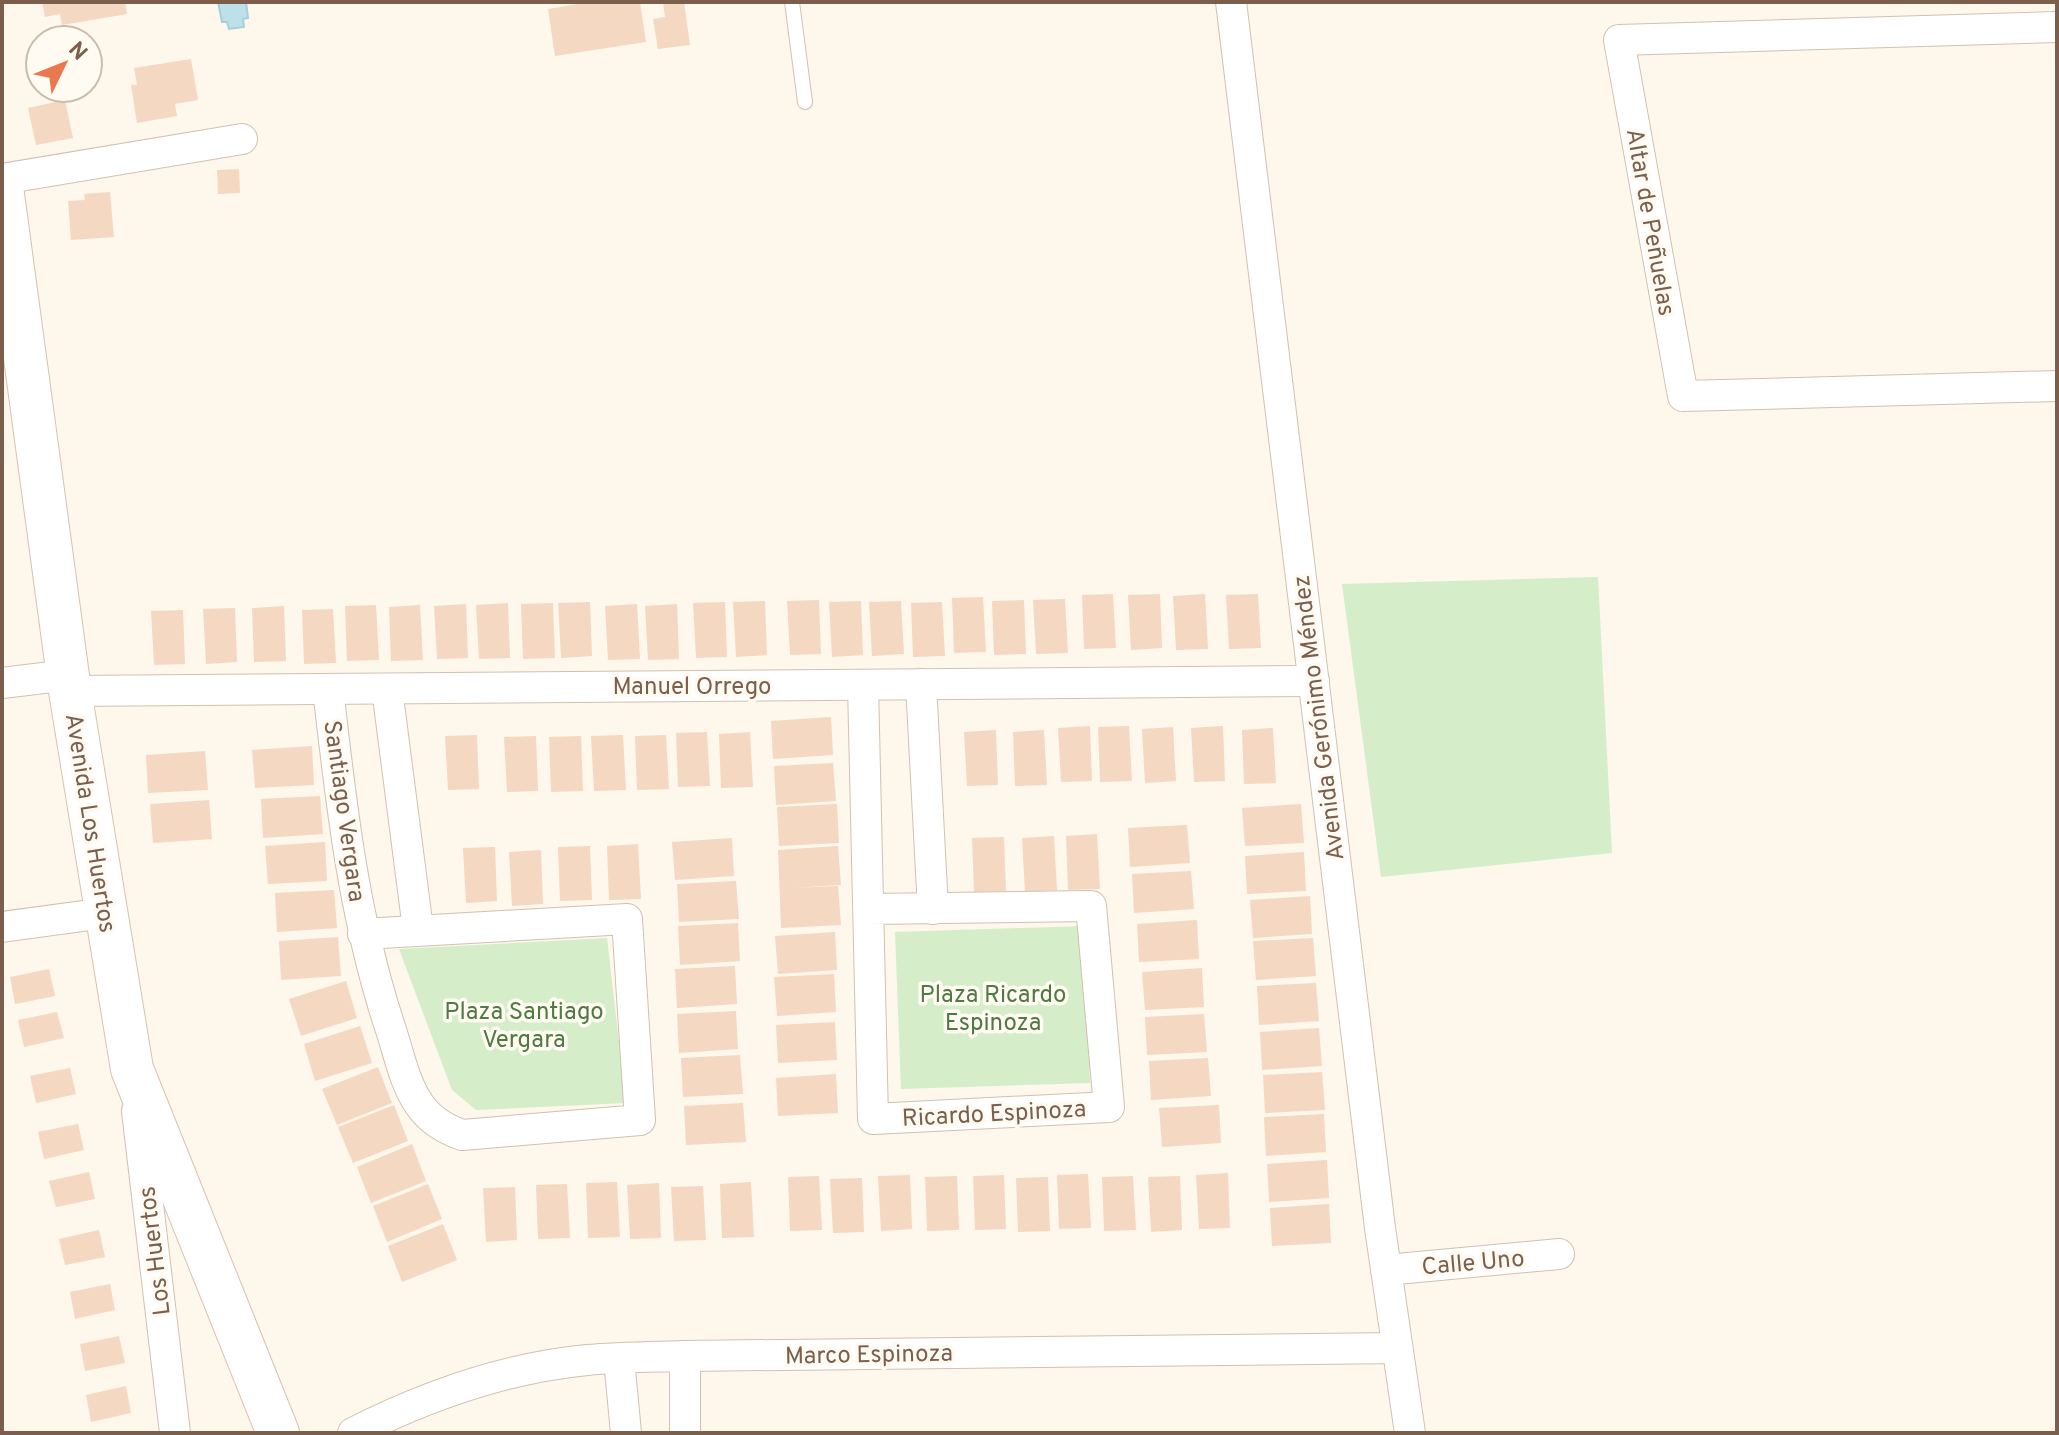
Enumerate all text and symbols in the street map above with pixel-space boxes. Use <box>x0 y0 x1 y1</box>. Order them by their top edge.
north arrow <box>24 24 104 104</box>
text: N <box>62 37 92 67</box>
street label: Altar de Peñuelas <box>1618 126 1680 318</box>
street label: Avenida Gerónimo Méndez <box>1288 573 1352 862</box>
street label: Manuel Orrego <box>613 673 771 703</box>
street label: Avenida Los Huertos <box>57 712 121 935</box>
street label: Santiago Vergara <box>315 719 371 904</box>
park label: Plaza Ricardo Espinoza <box>920 981 1066 1039</box>
park label: Plaza Santiago Vergara <box>444 998 604 1056</box>
street label: Ricardo Espinoza <box>901 1095 1087 1135</box>
street label: Los Huertos <box>133 1185 179 1317</box>
street label: Calle Uno <box>1421 1245 1526 1283</box>
street label: Marco Espinoza <box>785 1340 953 1372</box>

